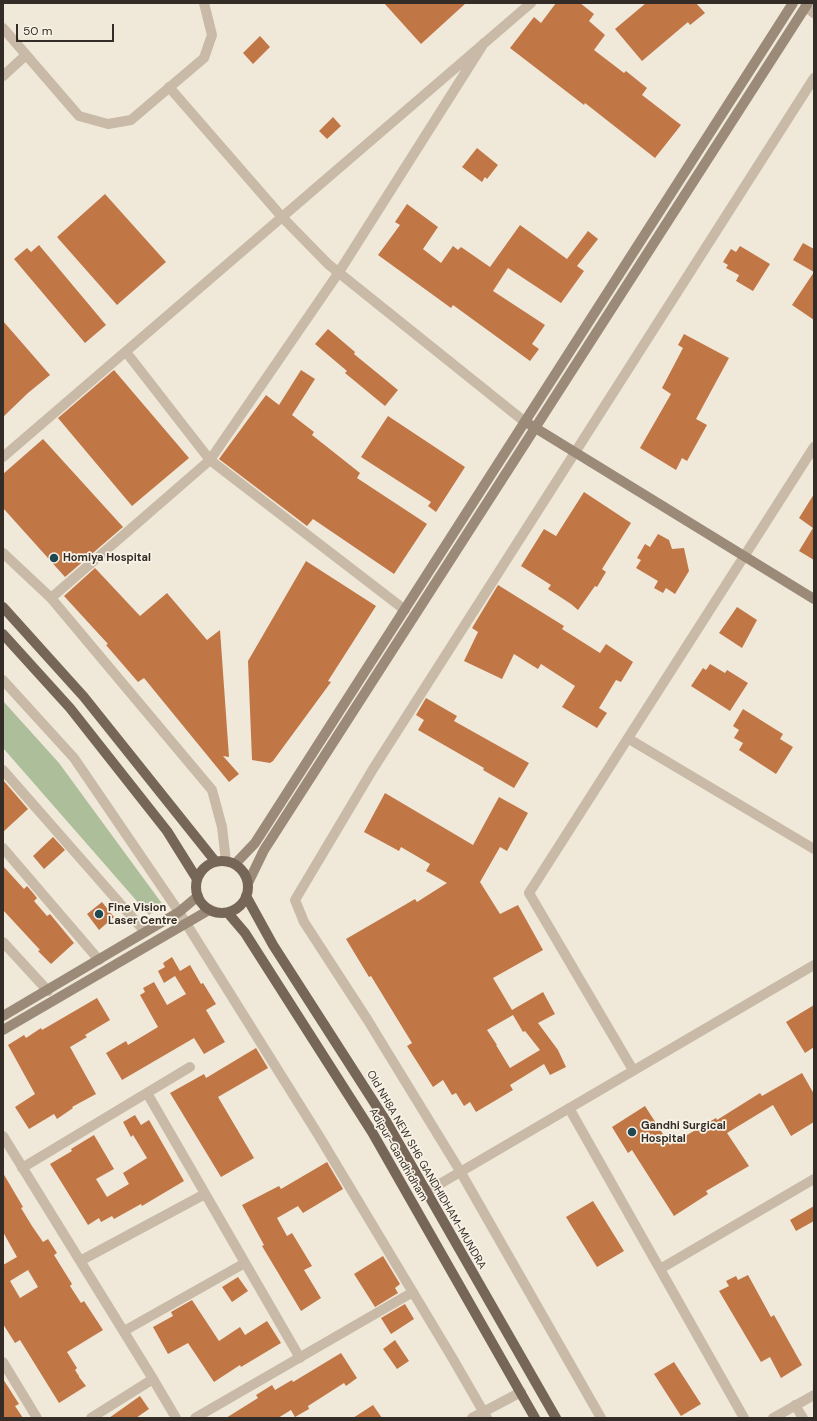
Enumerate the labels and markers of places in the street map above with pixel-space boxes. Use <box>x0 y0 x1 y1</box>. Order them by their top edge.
place label: Homiya Hospital <box>63 551 151 565</box>
marker: Homiya Hospital <box>48 552 60 564</box>
place label: Fine Vision Laser Centre <box>108 901 177 927</box>
marker: Fine Vision Laser Centre <box>93 908 105 920</box>
place label: Gandhi Surgical Hospital <box>641 1119 726 1145</box>
marker: Gandhi Surgical Hospital <box>626 1126 638 1138</box>

